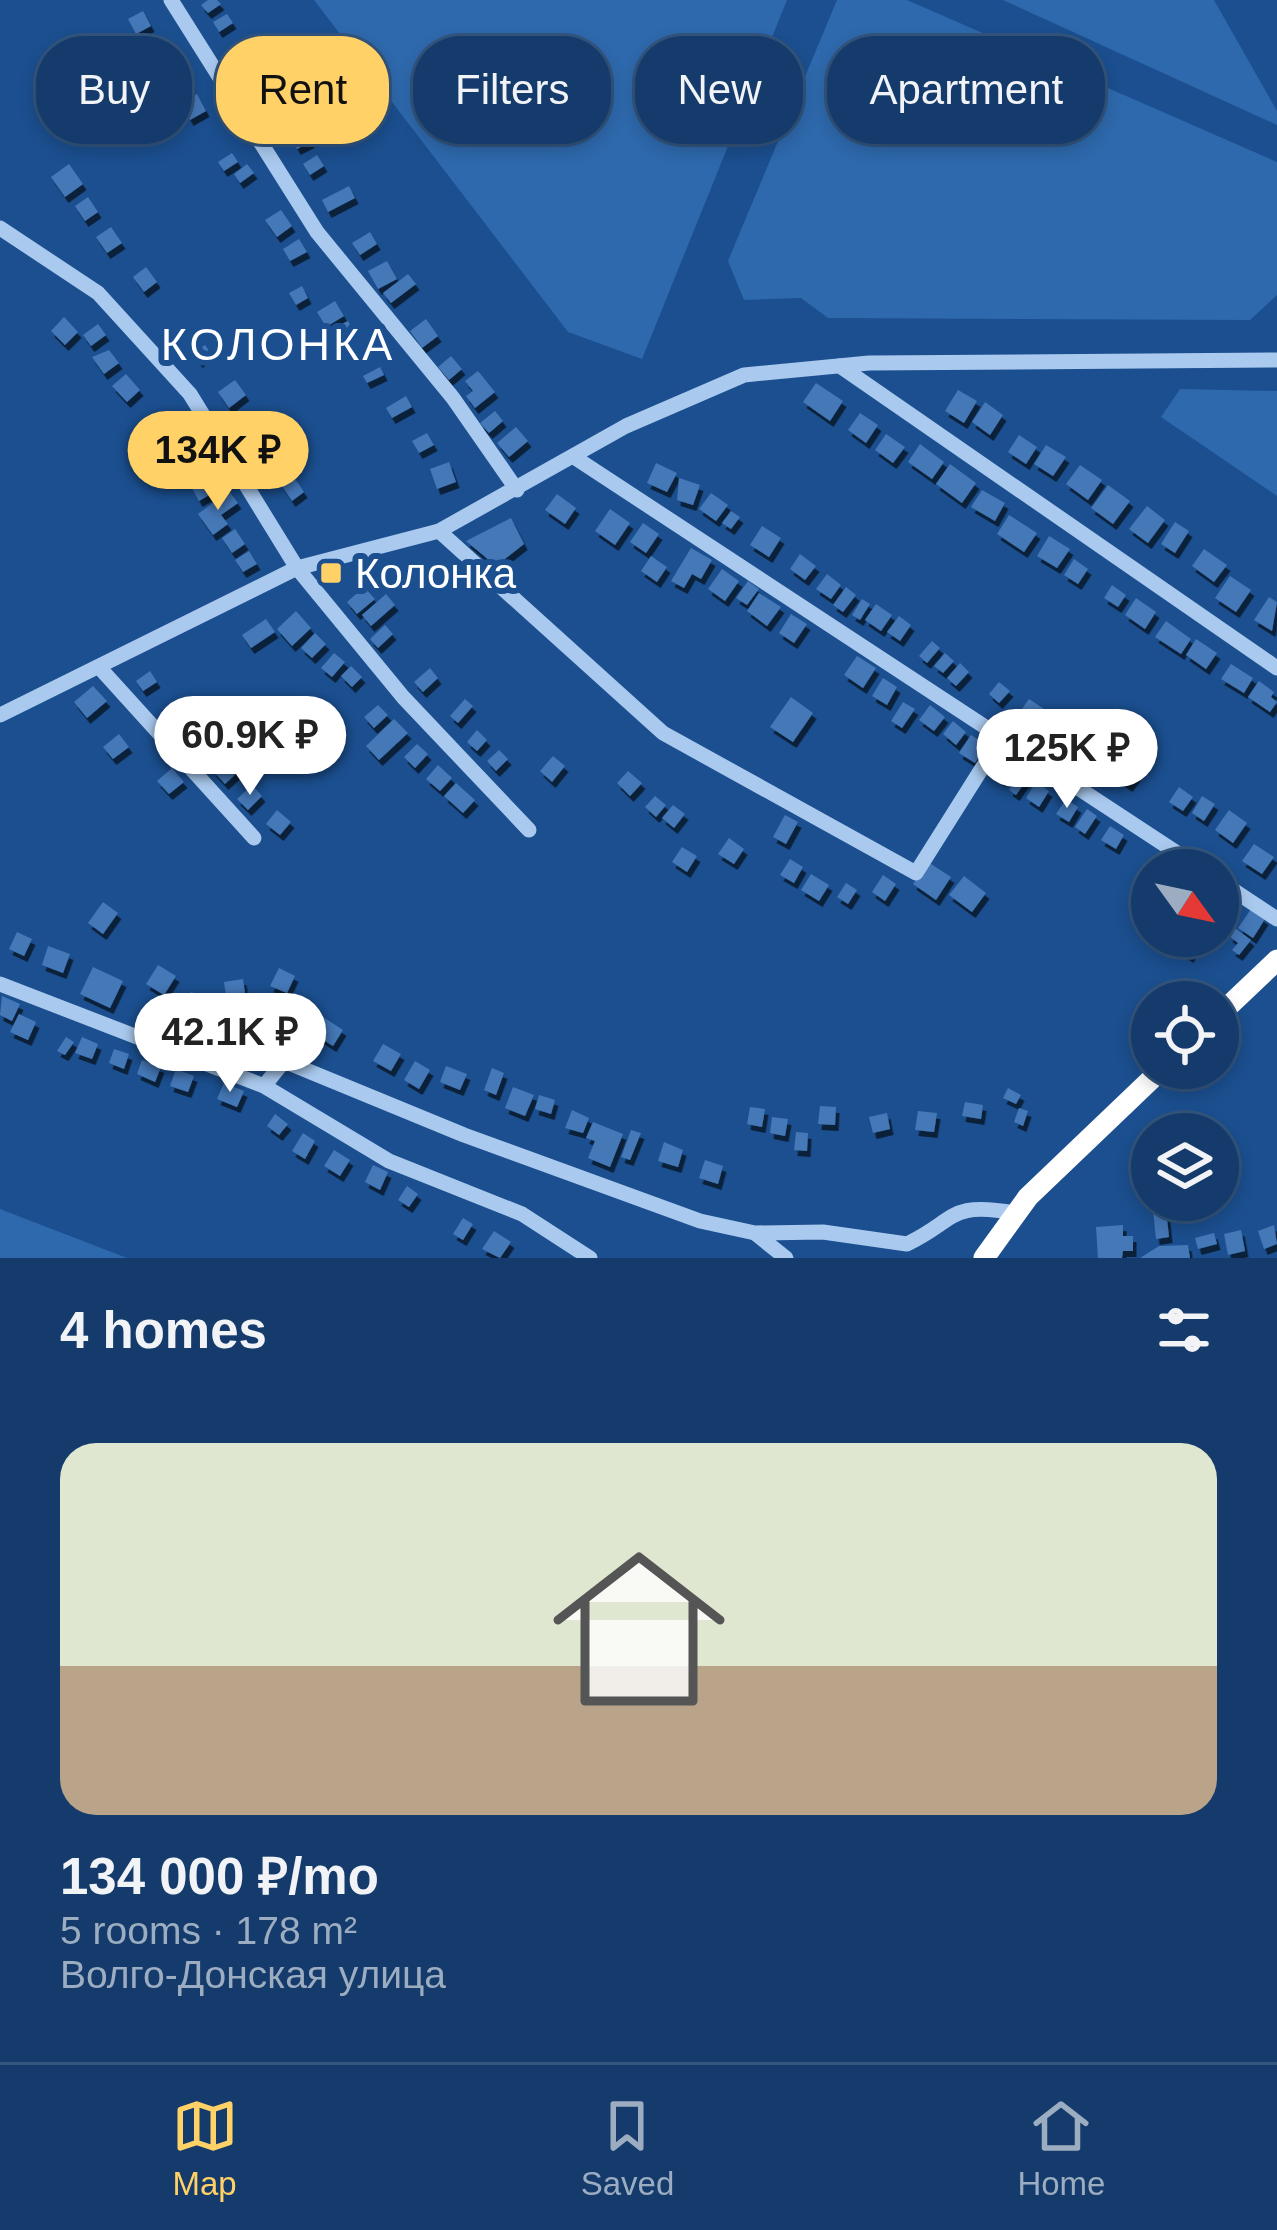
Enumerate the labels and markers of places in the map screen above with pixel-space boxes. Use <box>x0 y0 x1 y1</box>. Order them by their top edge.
pin: 134K ₽ <box>120 411 316 513</box>
place label: Колонка <box>355 550 517 597</box>
marker: Колонка <box>318 560 344 586</box>
pin: 60.9K ₽ <box>139 696 361 798</box>
pin: 125K ₽ <box>969 709 1165 811</box>
pin: 42.1K ₽ <box>119 993 341 1095</box>

